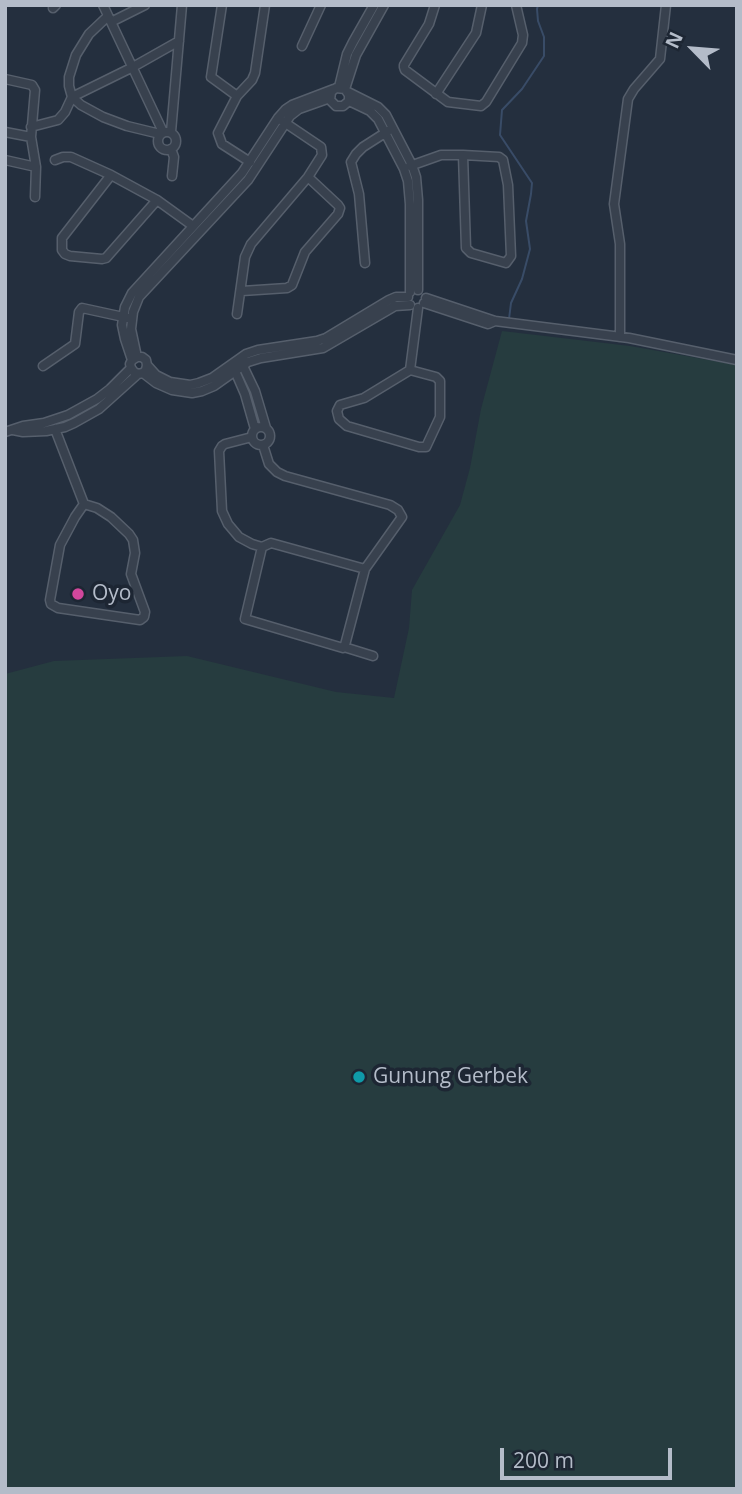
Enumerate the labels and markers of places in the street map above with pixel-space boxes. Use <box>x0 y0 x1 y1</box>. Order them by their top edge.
place label: Oyo <box>92 581 131 607</box>
marker: Oyo <box>70 586 86 602</box>
place label: Gunung Gerbek <box>373 1064 528 1090</box>
marker: Gunung Gerbek <box>351 1069 367 1085</box>

